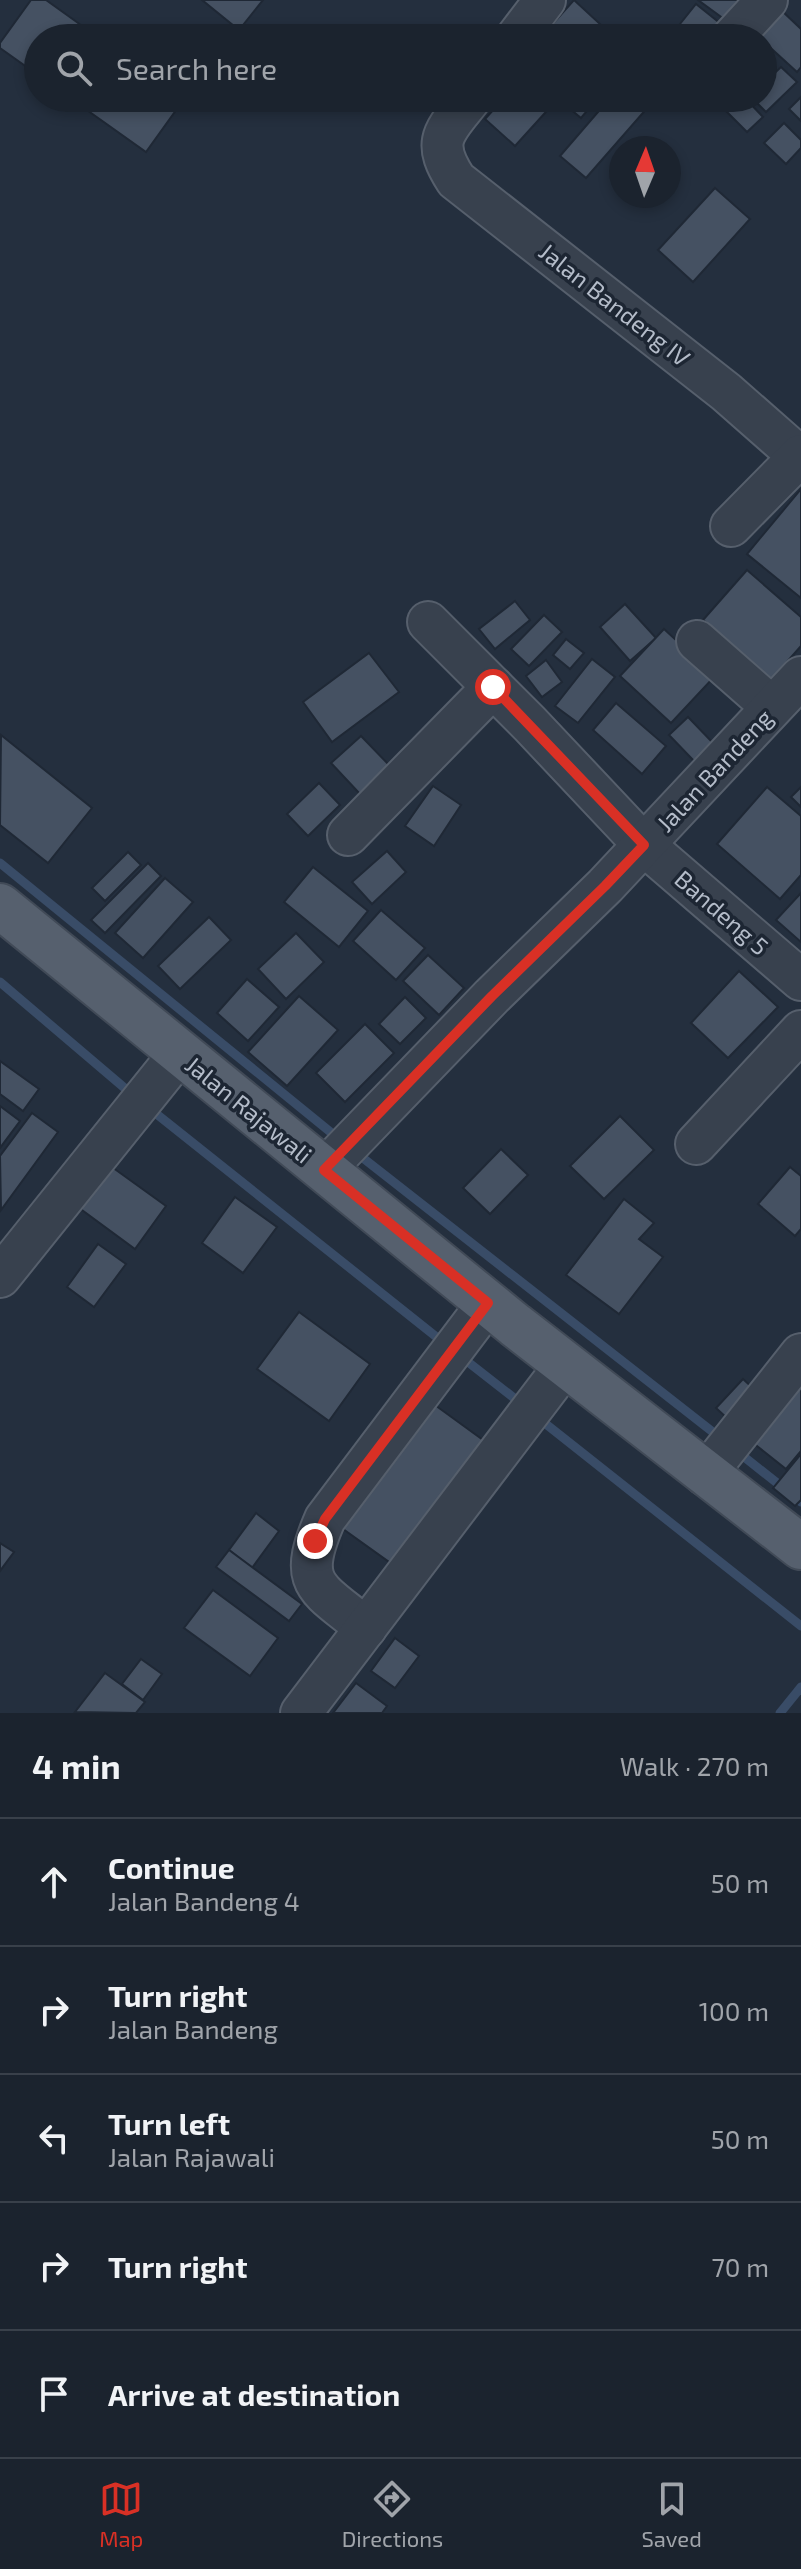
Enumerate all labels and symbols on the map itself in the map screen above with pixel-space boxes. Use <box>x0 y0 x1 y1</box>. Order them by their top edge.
north arrow <box>609 136 681 208</box>
street label: Jalan Bandeng IV <box>534 236 696 372</box>
route start <box>475 669 511 705</box>
street label: Jalan Bandeng <box>650 703 778 837</box>
street label: Bandeng 5 <box>669 864 775 960</box>
street label: Jalan Rajawali <box>180 1049 318 1169</box>
route end <box>297 1523 333 1559</box>

